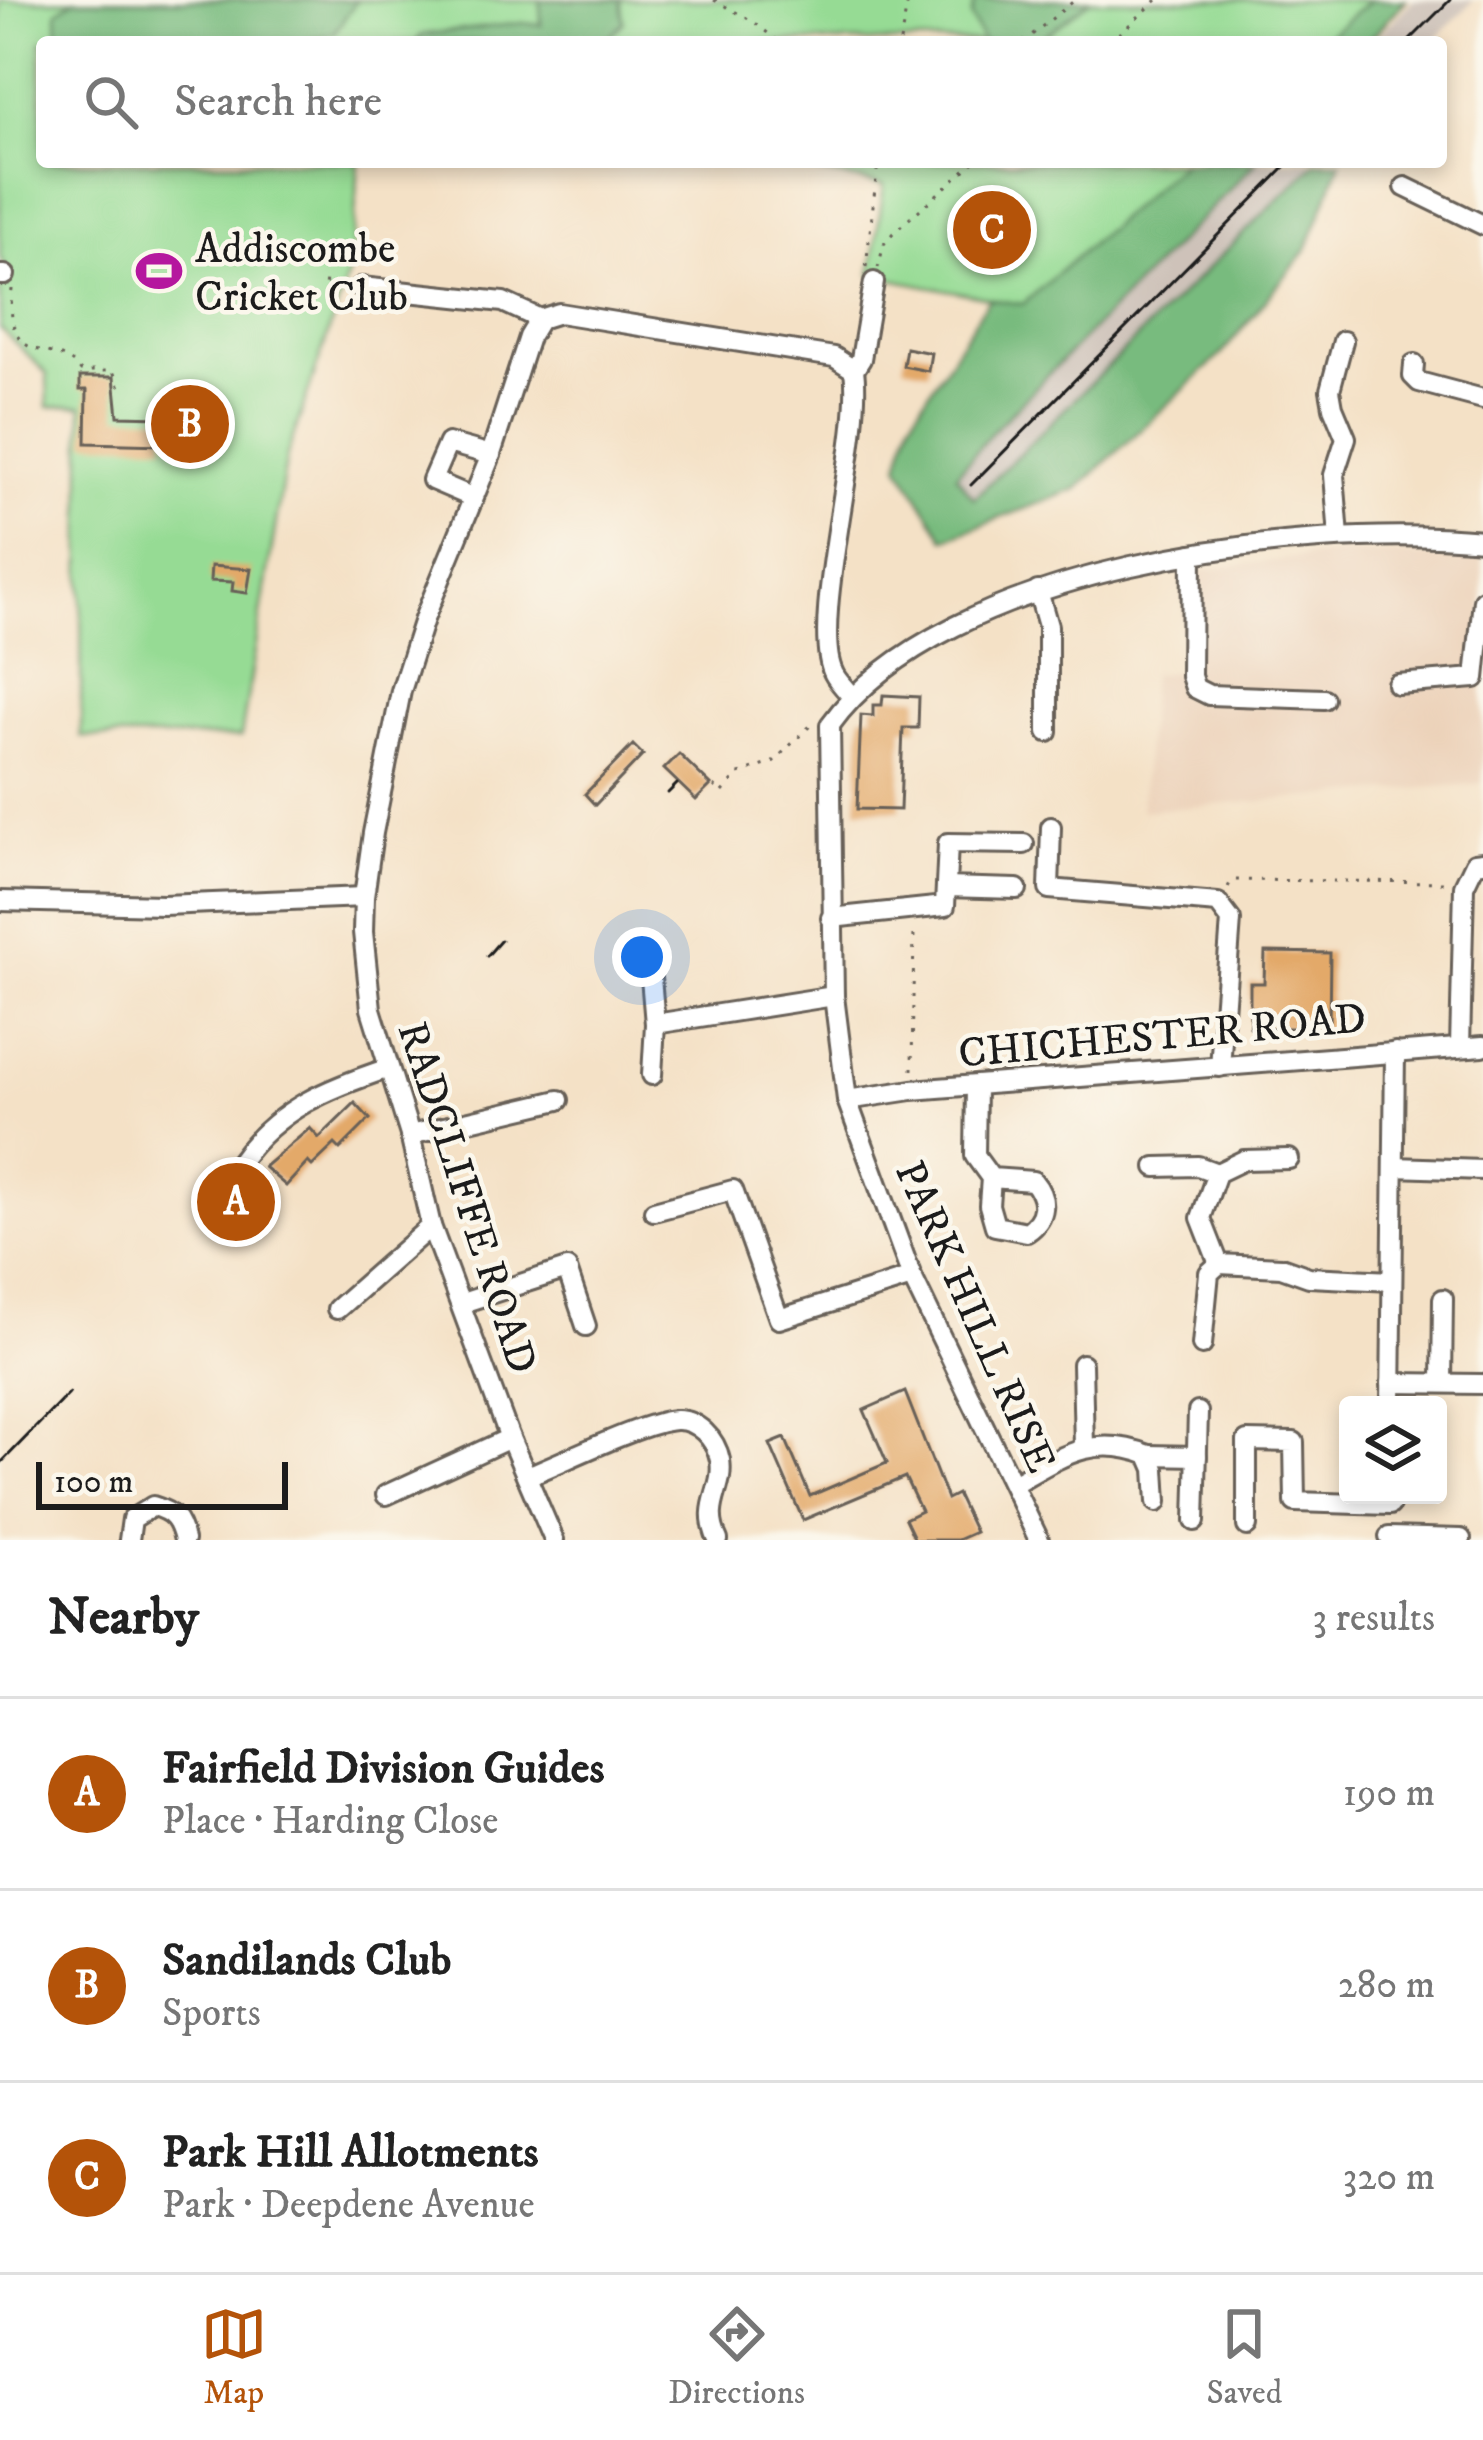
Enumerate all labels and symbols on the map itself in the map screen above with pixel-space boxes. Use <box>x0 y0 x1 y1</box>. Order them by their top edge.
pin: C <box>953 185 1031 275</box>
place label: Addiscombe Cricket Club <box>195 224 408 324</box>
sports icon: Addiscombe Cricket Club <box>134 246 184 296</box>
pin: B <box>151 379 229 469</box>
your location <box>612 927 672 987</box>
street label: CHICHESTER ROAD <box>956 993 1368 1081</box>
street label: RADCLIFFE ROAD <box>385 1015 548 1380</box>
street label: PARK HILL RISE <box>882 1153 1066 1481</box>
pin: A <box>197 1157 275 1247</box>
scale bar <box>36 1456 288 1509</box>

